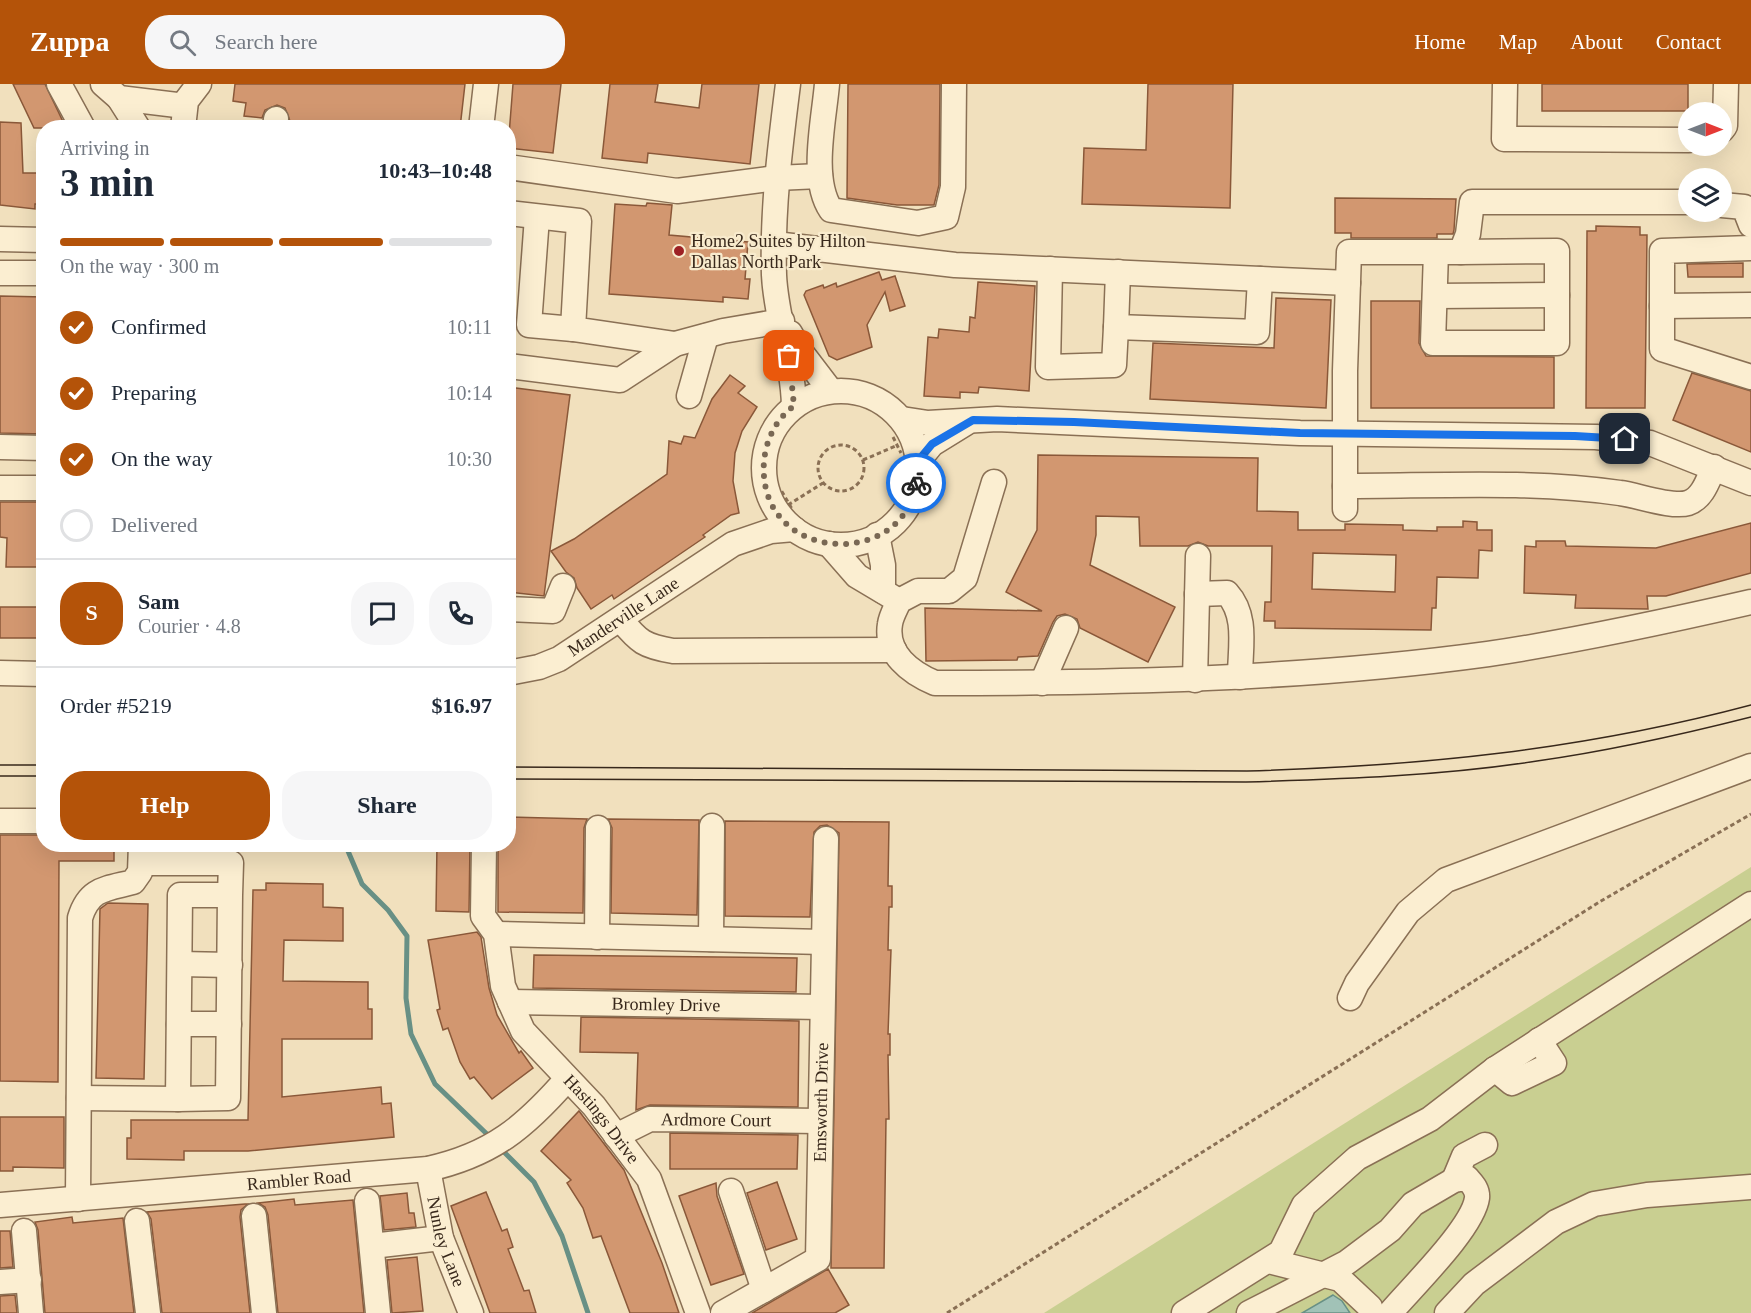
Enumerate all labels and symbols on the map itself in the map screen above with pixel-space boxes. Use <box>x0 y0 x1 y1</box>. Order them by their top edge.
north arrow <box>1678 102 1732 156</box>
place label: Home2 Suites by Hilton Dallas North Park <box>691 231 866 272</box>
marker: Home2 Suites by Hilton Dallas North Park <box>672 244 686 258</box>
pin <box>763 330 814 381</box>
pin <box>1599 413 1650 464</box>
courier <box>886 453 946 513</box>
street label: Manderville Lane <box>564 573 682 660</box>
street label: Bromley Drive <box>612 994 720 1015</box>
street label: Emsworth Drive <box>810 1042 832 1162</box>
street label: Hastings Drive <box>560 1070 644 1167</box>
street label: Ardmore Court <box>661 1109 771 1130</box>
street label: Rambler Road <box>246 1166 352 1194</box>
street label: Nunley Lane <box>423 1195 469 1290</box>

